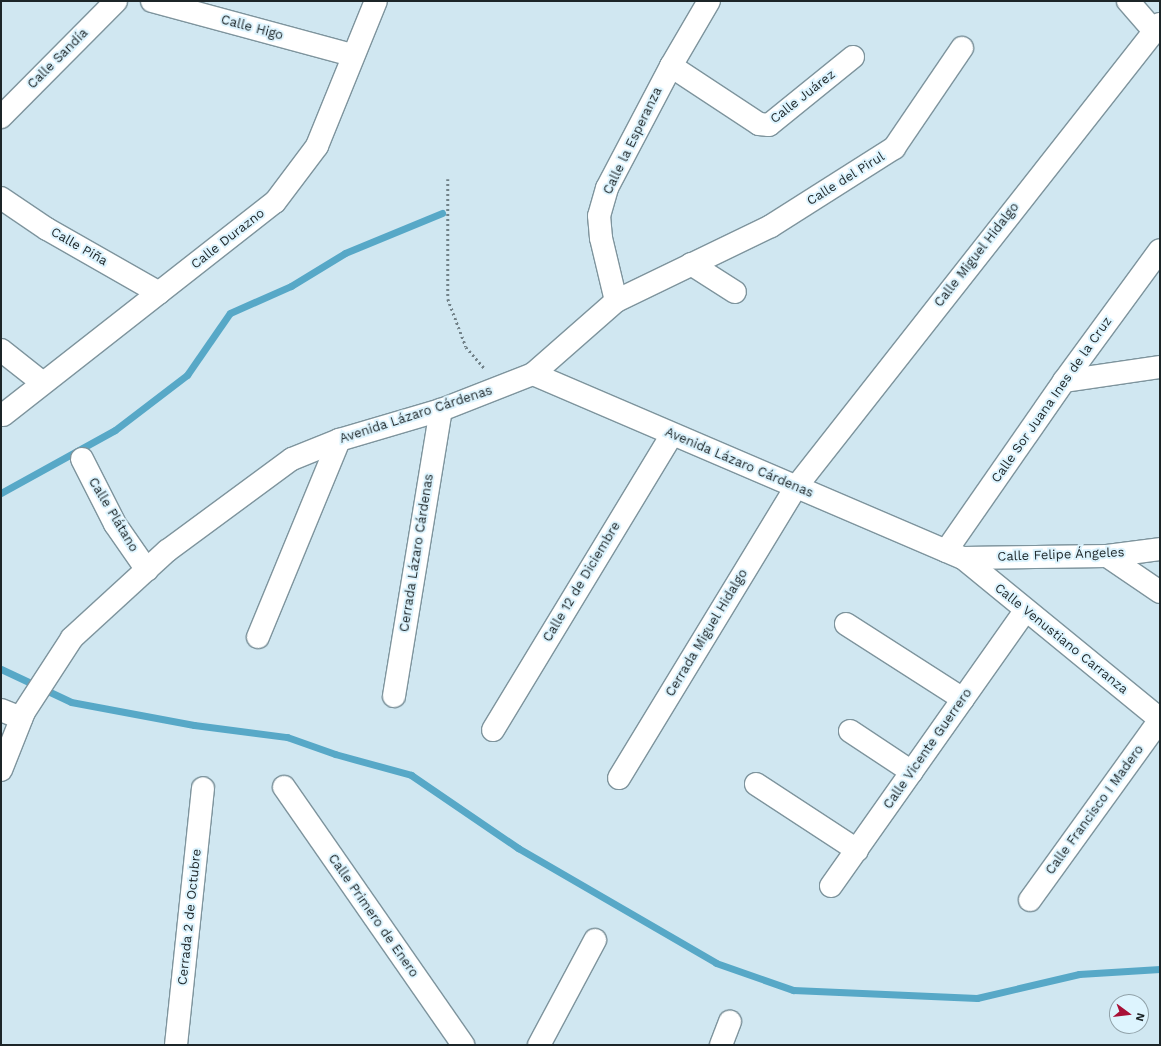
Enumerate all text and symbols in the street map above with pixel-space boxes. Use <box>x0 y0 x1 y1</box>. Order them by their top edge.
street label: Calle Higo <box>219 12 285 44</box>
street label: Calle Sandía <box>25 26 91 92</box>
street label: Calle Juárez <box>767 67 839 127</box>
street label: Calle la Esperanza <box>600 85 666 197</box>
street label: Calle del Pirul <box>804 149 888 209</box>
street label: Calle Miguel Hidalgo <box>931 199 1023 311</box>
street label: Calle Durazno <box>188 206 268 272</box>
street label: Calle Piña <box>48 225 110 269</box>
street label: Calle Sor Juana Ines de la Cruz <box>988 314 1116 486</box>
street label: Avenida Lázaro Cárdenas <box>338 383 494 447</box>
street label: Avenida Lázaro Cárdenas <box>662 425 816 501</box>
street label: Cerrada Lázaro Cárdenas <box>397 473 437 633</box>
street label: Calle Plátano <box>85 475 141 555</box>
street label: Calle 12 de Diciembre <box>540 519 624 645</box>
street label: Calle Felipe Ángeles <box>997 545 1125 565</box>
street label: Cerrada Miguel Hidalgo <box>663 566 751 700</box>
street label: Calle Venustiano Carranza <box>991 580 1131 698</box>
street label: Calle Vicente Guerrero <box>880 686 976 812</box>
street label: Calle Francisco I Madero <box>1043 742 1147 878</box>
street label: Cerrada 2 de Octubre <box>175 848 205 986</box>
street label: Calle Primero de Enero <box>324 851 422 981</box>
north arrow <box>1109 994 1149 1034</box>
text: N <box>1133 1011 1147 1023</box>

